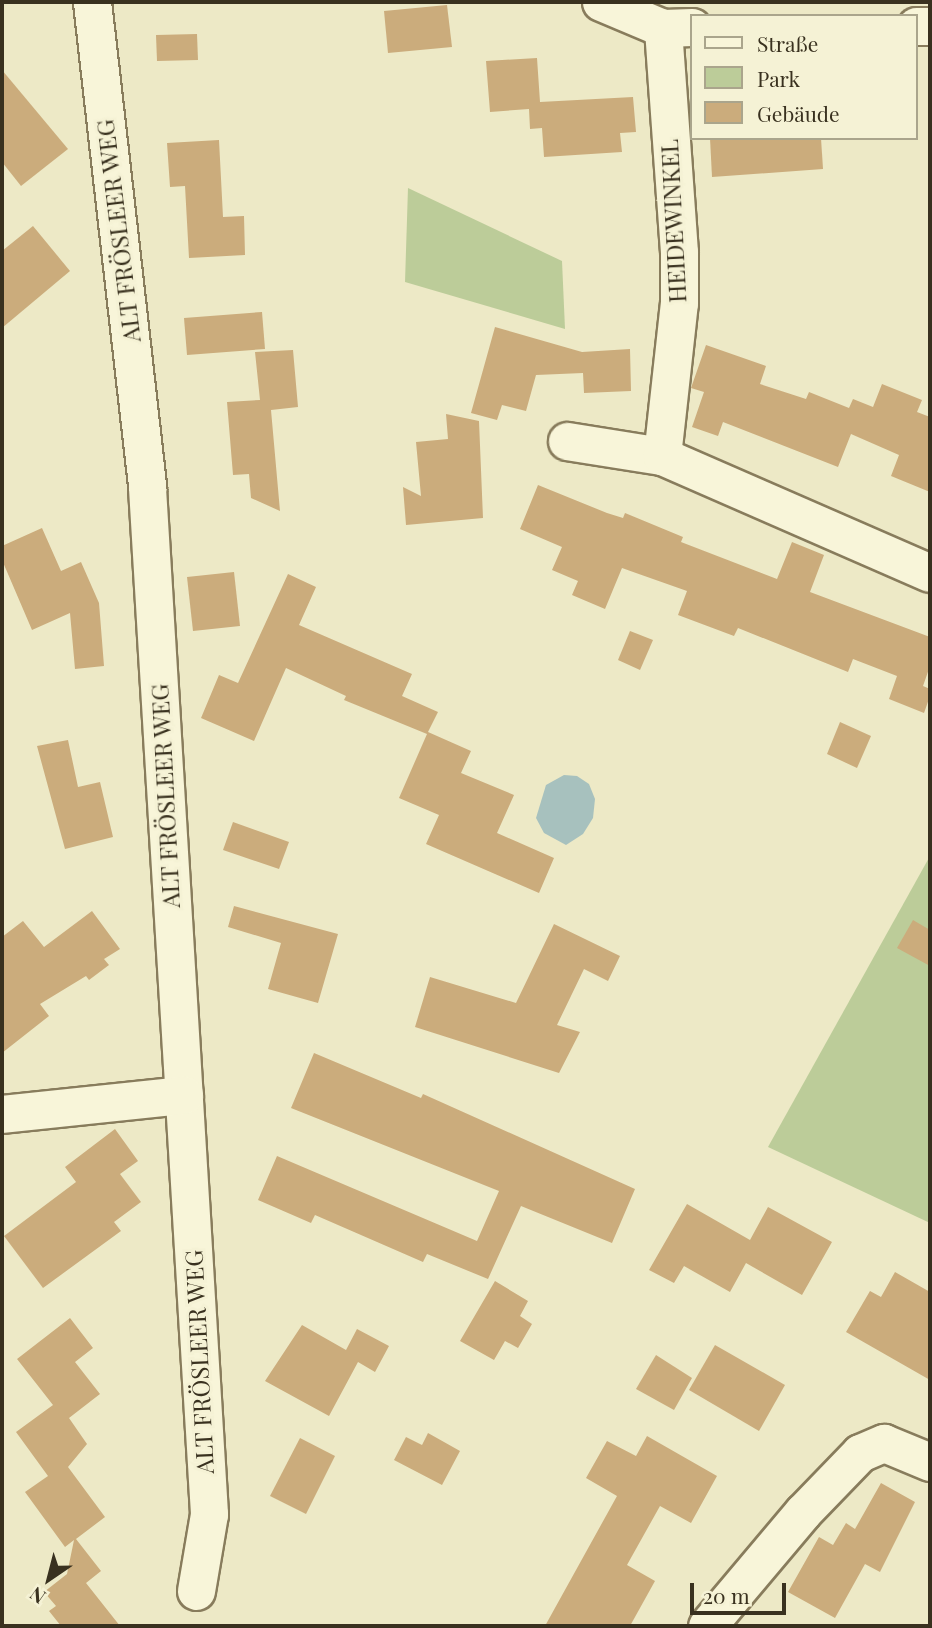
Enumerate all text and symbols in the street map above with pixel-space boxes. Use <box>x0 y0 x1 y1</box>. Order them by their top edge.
legend <box>690 14 918 140</box>
text: Straße <box>757 29 818 57</box>
text: Park <box>757 64 800 92</box>
text: Gebäude <box>757 99 840 127</box>
street label: ALT FRÖSLEER WEG <box>90 117 146 345</box>
street label: HEIDEWINKEL <box>654 138 692 304</box>
street label: ALT FRÖSLEER WEG <box>145 682 185 910</box>
street label: ALT FRÖSLEER WEG <box>179 1248 219 1476</box>
north arrow <box>14 1544 84 1614</box>
scale bar <box>694 1568 790 1612</box>
text: 20 m <box>703 1581 750 1609</box>
text: N <box>24 1582 50 1611</box>

